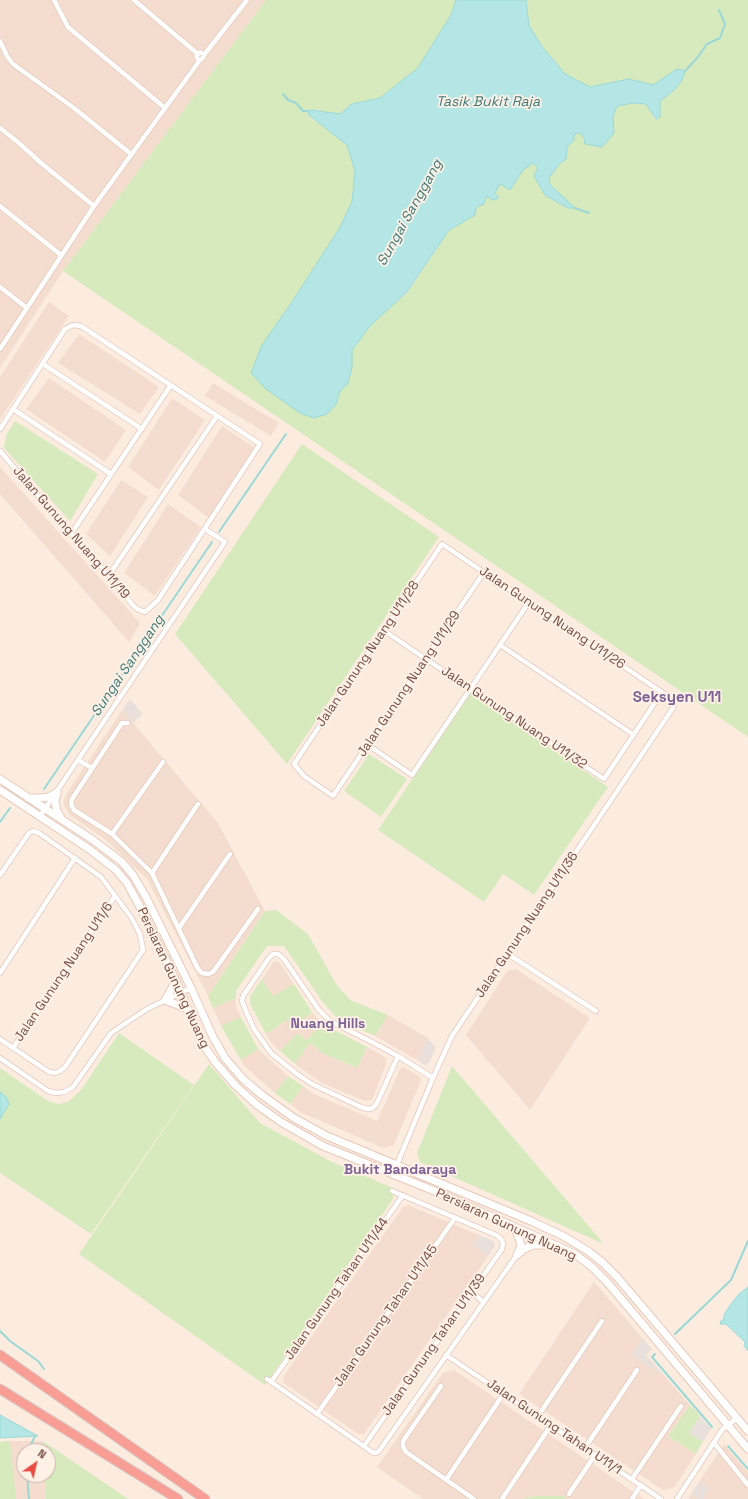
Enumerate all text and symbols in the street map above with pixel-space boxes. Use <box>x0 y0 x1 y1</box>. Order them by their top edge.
water label: Tasik Bukit Raja <box>436 94 540 110</box>
water label: Sungai Sanggang <box>374 157 446 269</box>
street label: Jalan Gunung Nuang U11/19 <box>9 464 133 602</box>
street label: Jalan Gunung Nuang U11/26 <box>476 563 628 673</box>
street label: Jalan Gunung Nuang U11/28 <box>313 578 423 730</box>
street label: Jalan Gunung Nuang U11/29 <box>354 608 464 760</box>
water label: Sungai Sanggang <box>88 612 168 720</box>
street label: Jalan Gunung Nuang U11/32 <box>438 663 590 773</box>
district label: Seksyen U11 <box>633 689 721 707</box>
street label: Jalan Gunung Nuang U11/36 <box>472 849 582 1001</box>
street label: Jalan Gunung Nuang U11/6 <box>11 899 117 1045</box>
street label: Persiaran Gunung Nuang <box>134 905 212 1051</box>
district label: Nuang Hills <box>291 1016 365 1032</box>
district label: Bukit Bandaraya <box>344 1162 456 1178</box>
street label: Persiaran Gunung Nuang <box>433 1186 579 1264</box>
street label: Jalan Gunung Tahan U11/44 <box>282 1215 392 1363</box>
street label: Jalan Gunung Tahan U11/45 <box>331 1242 441 1390</box>
street label: Jalan Gunung Tahan U11/39 <box>379 1271 489 1419</box>
street label: Jalan Gunung Tahan U11/1 <box>484 1376 624 1478</box>
north arrow <box>16 1443 56 1483</box>
text: N <box>35 1446 49 1462</box>

